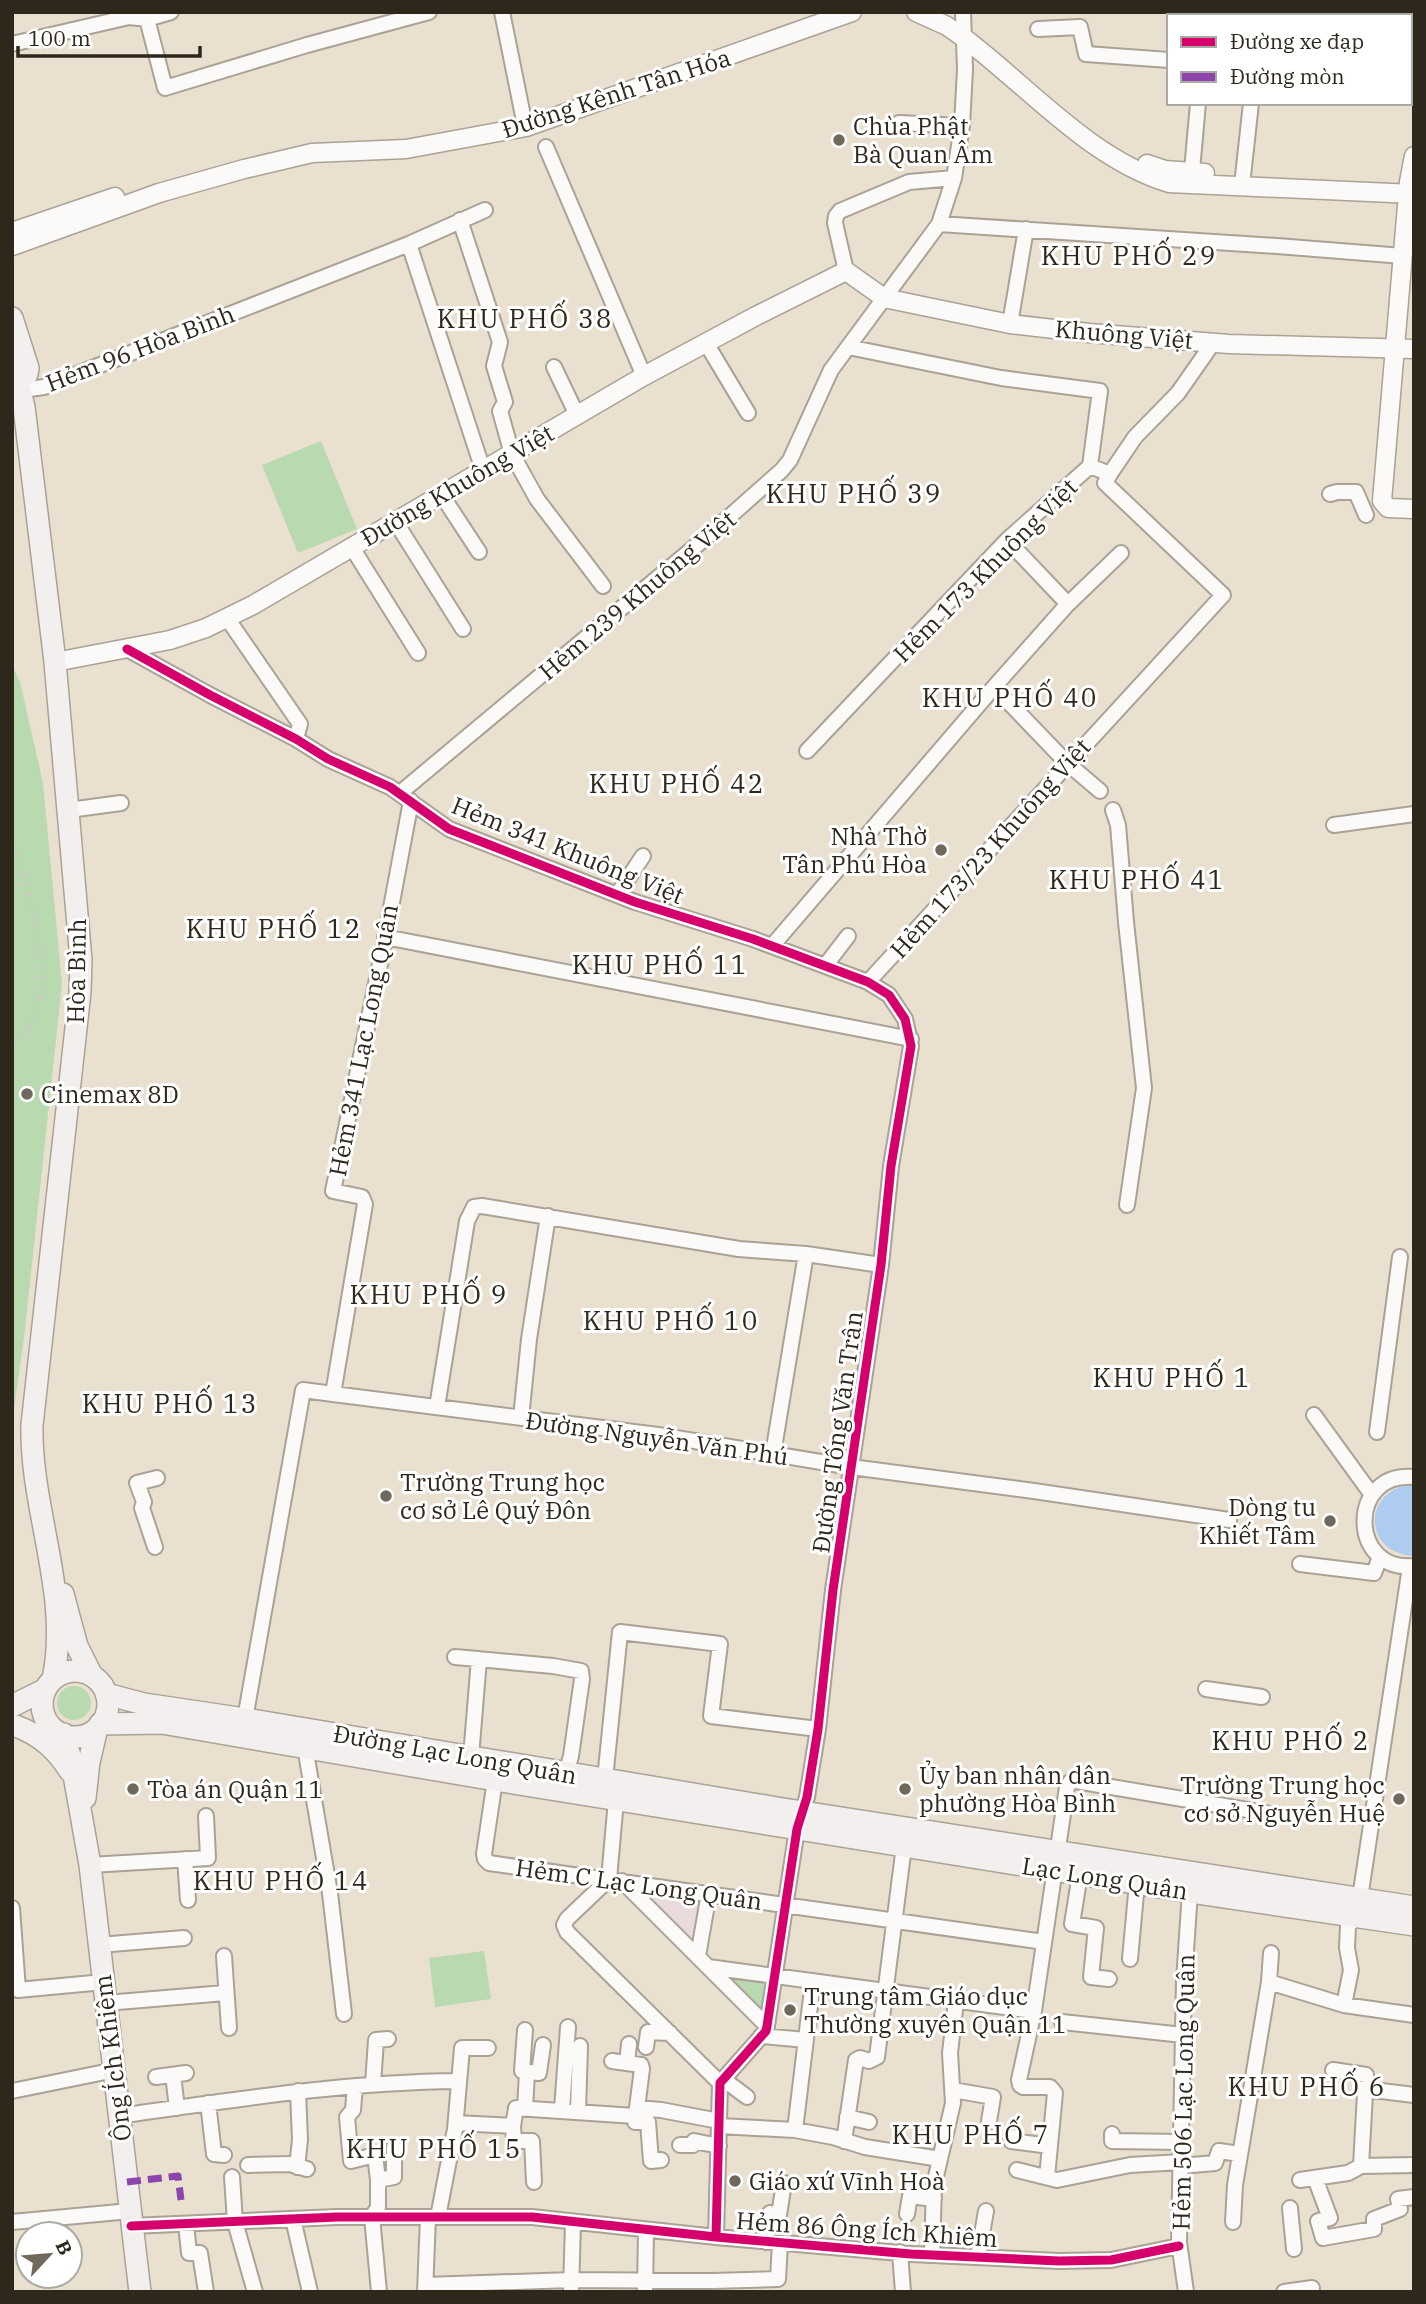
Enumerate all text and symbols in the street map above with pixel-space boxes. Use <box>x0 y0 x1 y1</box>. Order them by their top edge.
scale bar <box>18 14 200 58</box>
legend <box>1167 14 1412 105</box>
text: 100 m <box>28 24 91 52</box>
text: Đường xe đạp <box>1230 27 1364 55</box>
street label: Đường Kênh Tân Hóa <box>497 41 735 145</box>
text: Đường mòn <box>1230 62 1345 90</box>
place label: Chùa Phật Bà Quan Âm <box>853 110 993 170</box>
marker: Chùa Phật Bà Quan Âm <box>831 132 847 148</box>
district label: KHU PHỐ 29 <box>1041 236 1217 272</box>
street label: Hẻm 96 Hòa Bình <box>41 297 239 399</box>
district label: KHU PHỐ 38 <box>437 299 613 335</box>
street label: Khuông Việt <box>1054 312 1194 356</box>
street label: Đường Khuông Việt <box>355 417 559 553</box>
street label: Hẻm 173 Khuông Việt <box>886 471 1084 669</box>
district label: KHU PHỐ 39 <box>766 474 942 510</box>
street label: Hẻm 239 Khuông Việt <box>532 503 742 687</box>
district label: KHU PHỐ 40 <box>922 678 1098 714</box>
street label: Hẻm 173/23 Khuông Việt <box>883 731 1097 965</box>
district label: KHU PHỐ 42 <box>589 764 765 800</box>
street label: Hẻm 341 Khuông Việt <box>447 789 689 911</box>
place label: Nhà Thờ Tân Phú Hòa <box>782 820 927 880</box>
marker: Nhà Thờ Tân Phú Hòa <box>933 842 949 858</box>
district label: KHU PHỐ 41 <box>1049 860 1225 896</box>
street label: Hẻm 341 Lạc Long Quân <box>321 901 405 1179</box>
district label: KHU PHỐ 12 <box>186 909 362 945</box>
street label: Hòa Bình <box>59 918 93 1024</box>
district label: KHU PHỐ 11 <box>572 945 748 981</box>
place label: Cinemax 8D <box>41 1078 179 1110</box>
marker: Cinemax 8D <box>19 1086 35 1102</box>
district label: KHU PHỐ 9 <box>350 1275 508 1311</box>
district label: KHU PHỐ 10 <box>583 1301 759 1337</box>
street label: Đường Tống Văn Trân <box>804 1309 870 1555</box>
district label: KHU PHỐ 1 <box>1093 1358 1251 1394</box>
district label: KHU PHỐ 13 <box>82 1384 258 1420</box>
street label: Đường Nguyễn Văn Phú <box>524 1404 791 1472</box>
place label: Trường Trung học cơ sở Lê Quý Đôn <box>400 1466 605 1526</box>
marker: Trường Trung học cơ sở Lê Quý Đôn <box>378 1488 394 1504</box>
place label: Dòng tu Khiết Tâm <box>1199 1491 1316 1551</box>
marker: Dòng tu Khiết Tâm <box>1322 1513 1338 1529</box>
street label: Đường Lạc Long Quân <box>331 1717 579 1791</box>
district label: KHU PHỐ 2 <box>1212 1721 1370 1757</box>
place label: Ủy ban nhân dân phường Hòa Bình <box>919 1759 1116 1819</box>
place label: Trường Trung học cơ sở Nguyễn Huệ <box>1180 1769 1385 1829</box>
place label: Tòa án Quận 11 <box>147 1773 323 1805</box>
marker: Tòa án Quận 11 <box>125 1781 141 1797</box>
marker: Ủy ban nhân dân phường Hòa Bình <box>897 1781 913 1797</box>
marker: Trường Trung học cơ sở Nguyễn Huệ <box>1391 1791 1407 1807</box>
street label: Lạc Long Quân <box>1020 1849 1190 1907</box>
street label: Hẻm C Lạc Long Quân <box>514 1851 764 1917</box>
district label: KHU PHỐ 14 <box>193 1861 369 1897</box>
street label: Hẻm 506 Lạc Long Quân <box>1165 1953 1201 2231</box>
street label: Ông Ích Khiêm <box>86 1973 138 2143</box>
place label: Trung tâm Giáo dục Thường xuyên Quận 11 <box>804 1980 1067 2040</box>
marker: Trung tâm Giáo dục Thường xuyên Quận 11 <box>782 2002 798 2018</box>
district label: KHU PHỐ 6 <box>1228 2067 1386 2103</box>
district label: KHU PHỐ 7 <box>892 2115 1050 2151</box>
district label: KHU PHỐ 15 <box>346 2129 522 2165</box>
place label: Giáo xứ Vĩnh Hoà <box>749 2165 945 2197</box>
marker: Giáo xứ Vĩnh Hoà <box>727 2173 743 2189</box>
street label: Hẻm 86 Ông Ích Khiêm <box>735 2204 999 2254</box>
north arrow <box>14 2220 84 2290</box>
text: B <box>51 2236 78 2259</box>

